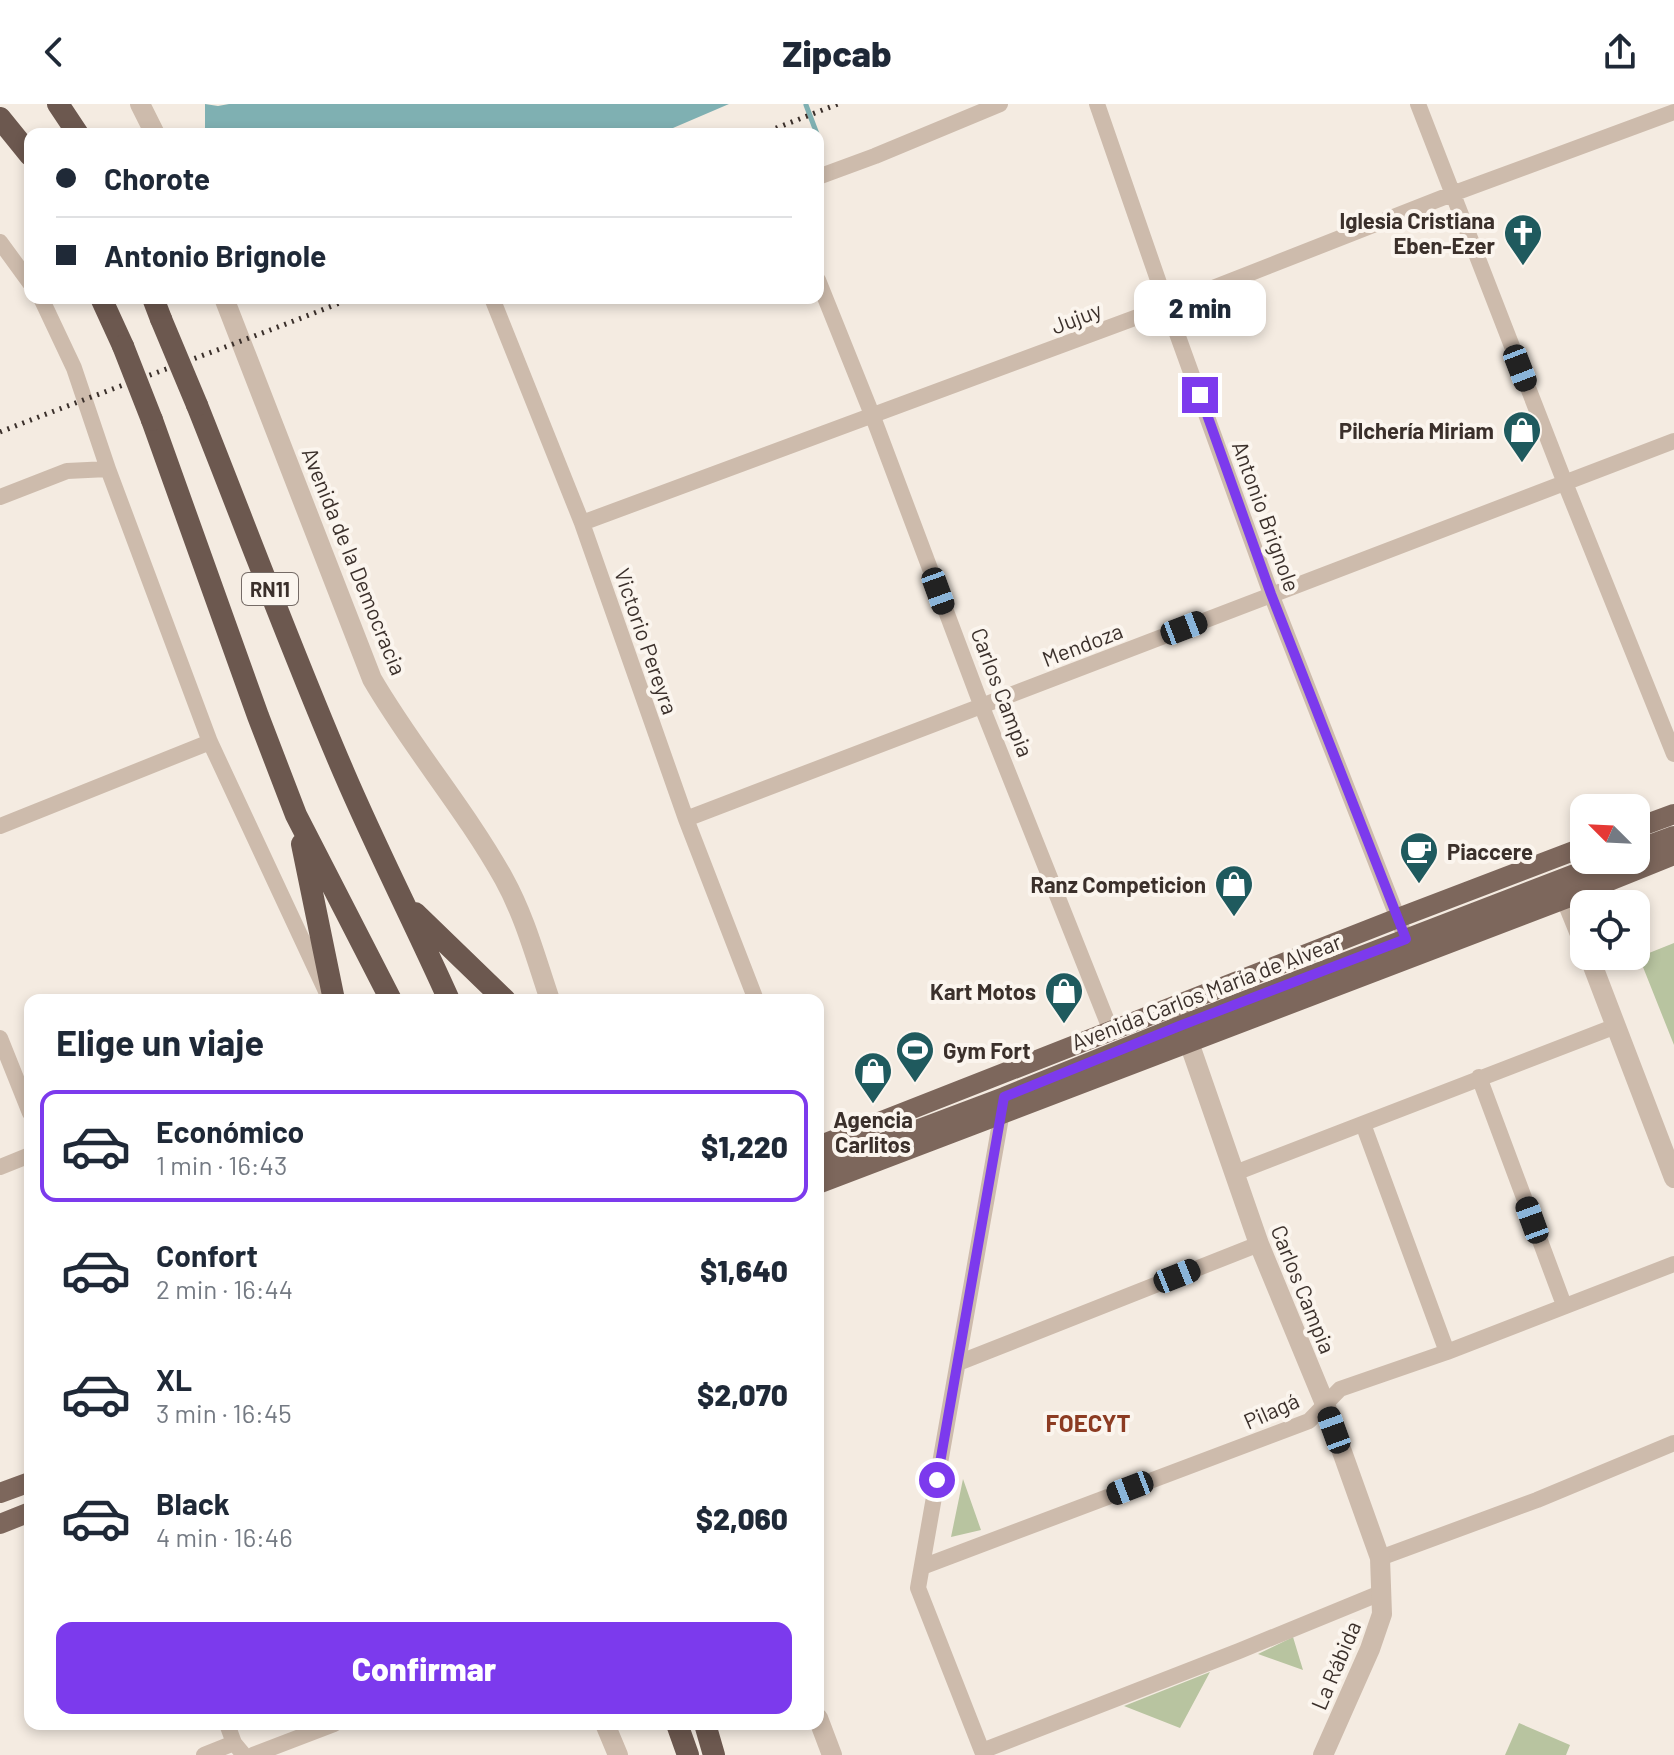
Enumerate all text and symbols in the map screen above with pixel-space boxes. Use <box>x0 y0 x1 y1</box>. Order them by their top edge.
icon: back <box>32 30 76 74</box>
icon: share <box>1598 30 1642 74</box>
text: Zipcab <box>782 31 892 74</box>
text: Chorote <box>104 160 210 196</box>
place label: Iglesia Cristiana Eben-Ezer <box>1339 207 1496 258</box>
church icon: Iglesia Cristiana Eben-Ezer <box>1502 212 1544 267</box>
text: Antonio Brignole <box>104 237 326 273</box>
callout: 2 min <box>1134 279 1266 335</box>
text: 2 min <box>1169 292 1231 323</box>
street label: Jujuy <box>1047 296 1105 338</box>
car <box>1500 341 1540 395</box>
route end <box>1182 377 1218 413</box>
shop icon: Pilchería Miriam <box>1501 409 1543 464</box>
place label: Pilchería Miriam <box>1339 417 1494 443</box>
street label: Antonio Brignole <box>1228 437 1306 595</box>
street label: Avenida de la Democracia <box>297 444 413 678</box>
car <box>919 564 957 618</box>
street label: Victorio Pereyra <box>610 565 684 717</box>
road number: RN11 <box>242 573 298 605</box>
car <box>1157 608 1211 648</box>
street label: Mendoza <box>1038 617 1126 671</box>
street label: Carlos Campia <box>966 624 1040 760</box>
north arrow <box>1570 794 1650 874</box>
map controls <box>1570 794 1650 970</box>
cafe icon: Piaccere <box>1398 830 1440 885</box>
place label: Piaccere <box>1447 838 1533 864</box>
shop icon: Ranz Competicion <box>1213 863 1255 918</box>
place label: Ranz Competicion <box>1030 871 1206 897</box>
button: locate <box>1570 890 1650 970</box>
street label: Avenida Carlos María de Alvear <box>1067 927 1345 1055</box>
shop icon: Kart Motos <box>1043 970 1085 1025</box>
place label: Kart Motos <box>930 978 1036 1004</box>
text: Elige un viaje <box>56 1020 264 1063</box>
sports icon: Gym Fort <box>894 1029 936 1084</box>
place label: Gym Fort <box>943 1037 1031 1063</box>
shop icon: Agencia Carlitos <box>852 1050 894 1105</box>
place label: Agencia Carlitos <box>833 1106 913 1157</box>
icon: car <box>60 1110 132 1182</box>
text: Económico <box>156 1113 304 1149</box>
text: $1,220 <box>701 1128 788 1164</box>
text: 1 min · 16:43 <box>156 1149 287 1180</box>
car <box>1513 1193 1551 1247</box>
street label: Carlos Campia <box>1266 1221 1342 1357</box>
icon: car <box>60 1234 132 1306</box>
text: Confort <box>156 1237 258 1273</box>
text: $1,640 <box>700 1252 788 1288</box>
car <box>1150 1256 1204 1296</box>
text: 2 min · 16:44 <box>156 1273 293 1304</box>
icon: car <box>60 1358 132 1430</box>
text: XL <box>156 1361 192 1397</box>
text: $2,070 <box>697 1376 788 1412</box>
street label: Pilagá <box>1239 1386 1303 1434</box>
text: 3 min · 16:45 <box>156 1397 292 1428</box>
car <box>1315 1403 1353 1457</box>
district label: FOECYT <box>1045 1408 1131 1437</box>
route start <box>919 1462 955 1498</box>
car <box>1103 1468 1157 1508</box>
icon: car <box>60 1482 132 1554</box>
text: Black <box>156 1485 230 1521</box>
text: $2,060 <box>696 1500 788 1536</box>
text: 4 min · 16:46 <box>156 1521 293 1552</box>
street label: La Rábida <box>1305 1617 1365 1713</box>
button: Confirmar <box>56 1622 792 1714</box>

